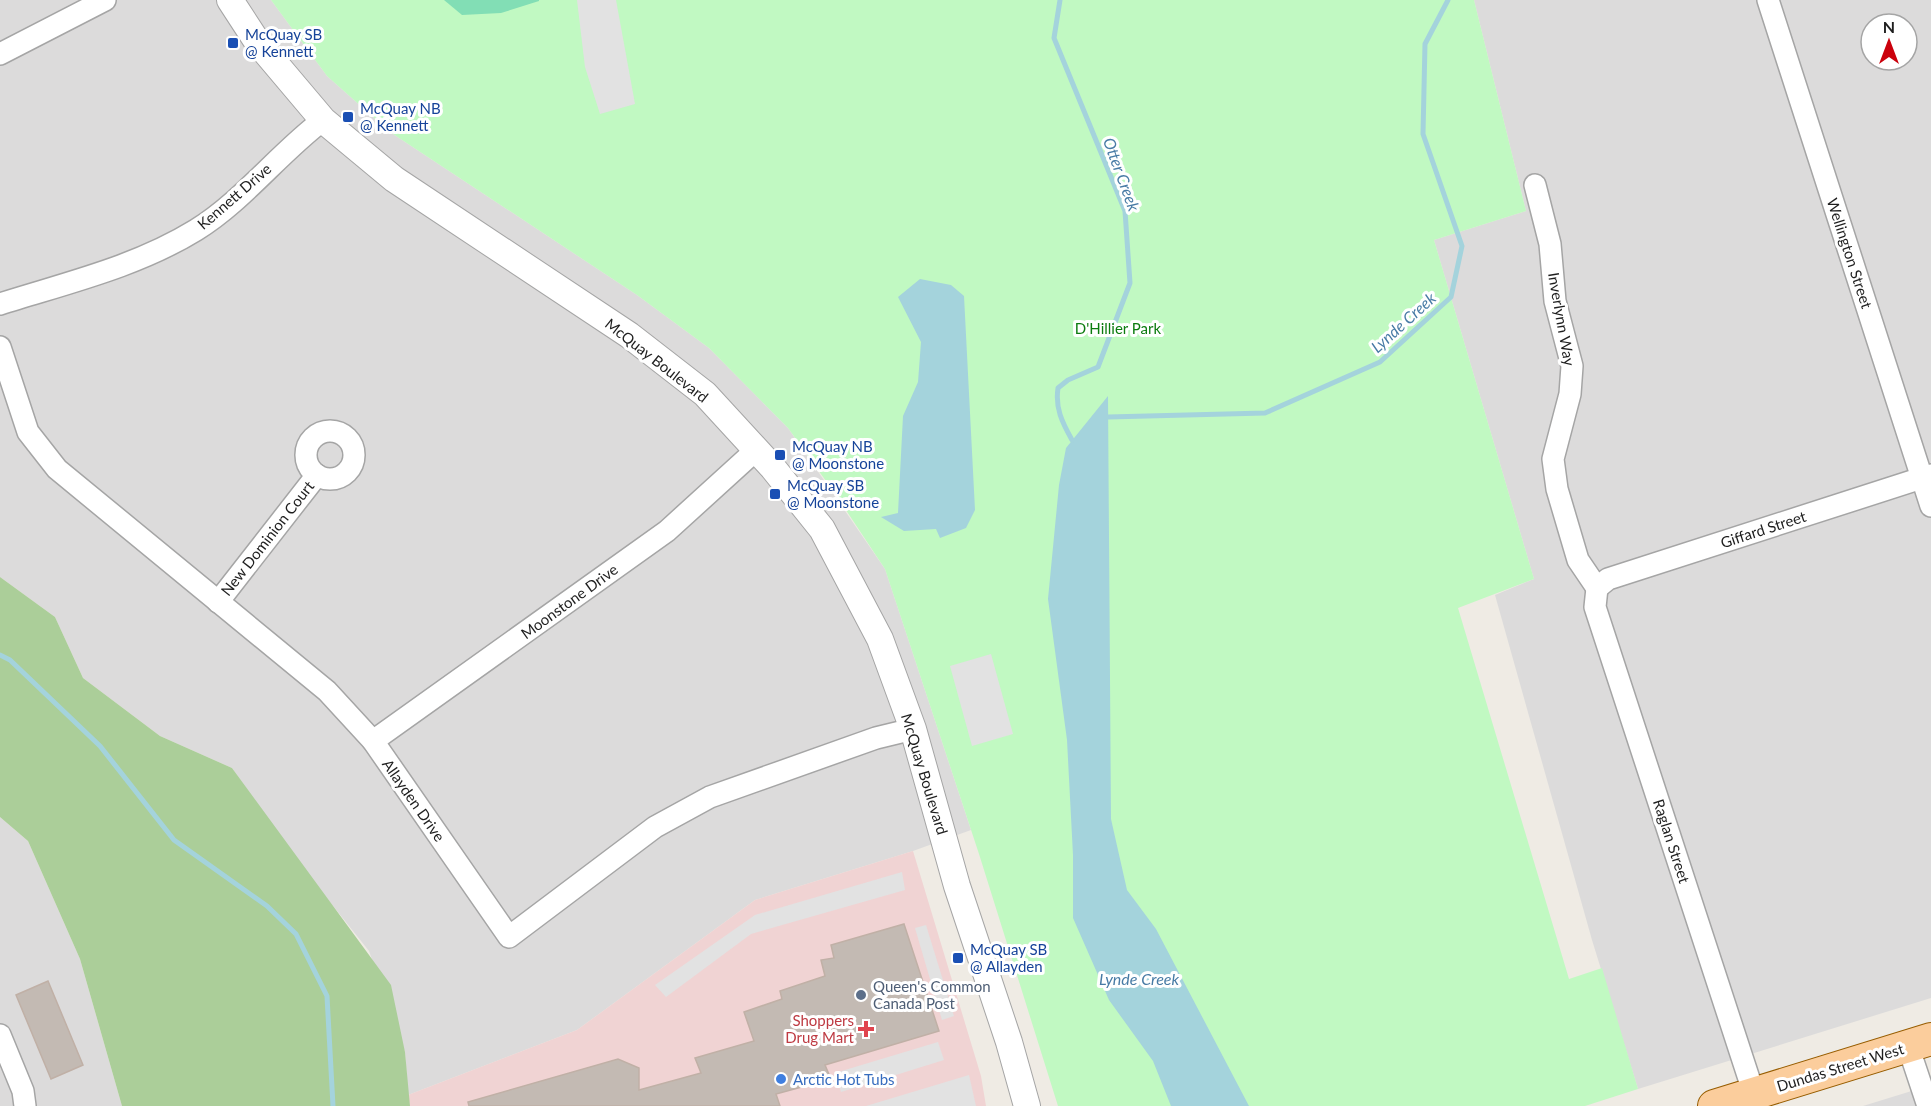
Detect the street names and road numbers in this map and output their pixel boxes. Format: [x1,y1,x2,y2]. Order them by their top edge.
street label: Kennett Drive [193,159,275,233]
street label: Wellington Street [1824,196,1877,311]
street label: Inverlynn Way [1545,271,1579,367]
street label: McQuay Boulevard [602,314,712,406]
street label: New Dominion Court [217,477,318,599]
street label: Giffard Street [1718,507,1809,551]
street label: Moonstone Drive [517,560,621,642]
street label: McQuay Boulevard [898,711,952,837]
street label: Allayden Drive [379,755,449,845]
street label: Raglan Street [1650,797,1694,886]
street label: Dundas Street West [1774,1039,1906,1095]

